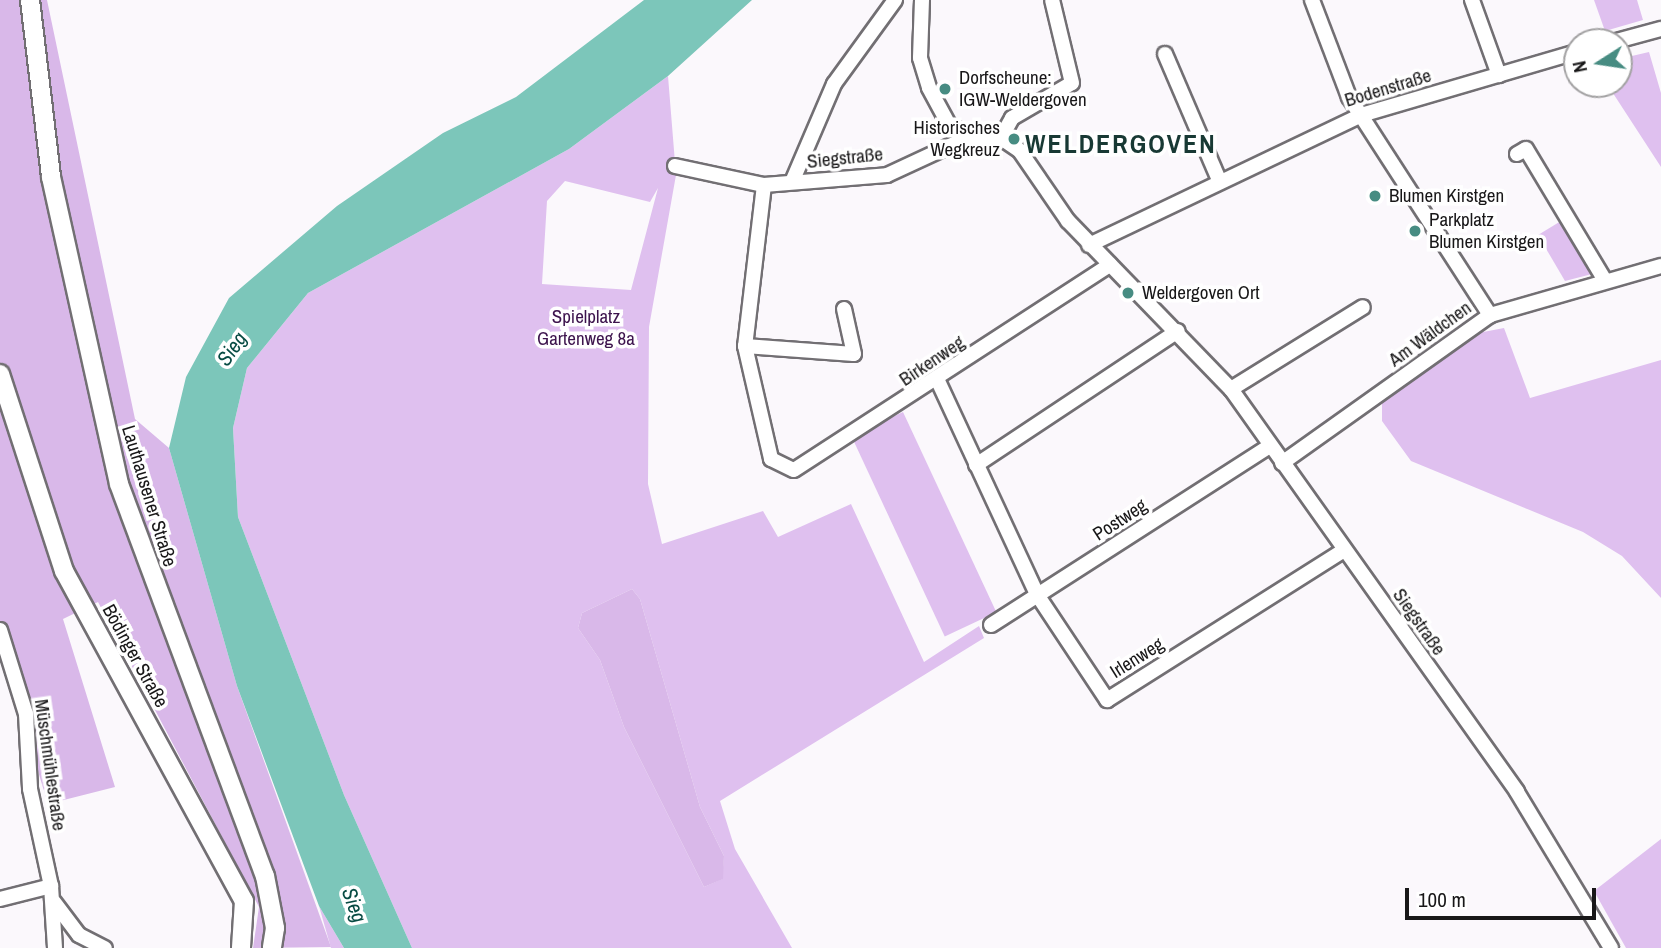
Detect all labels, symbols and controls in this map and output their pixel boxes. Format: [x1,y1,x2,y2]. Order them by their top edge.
north arrow [1563,28,1633,98]
text: N [1566,59,1593,75]
street label: Bodenstraße [1342,64,1434,112]
place label: Dorfscheune: IGW-Weldergoven [959,67,1087,111]
marker: Dorfscheune: IGW-Weldergoven [937,81,953,97]
place label: Historisches Wegkreuz [913,117,1000,161]
district label: WELDERGOVEN [1027,128,1215,160]
marker: Historisches Wegkreuz [1006,131,1022,147]
street label: Siegstraße [806,143,884,173]
place label: Blumen Kirstgen [1389,185,1504,207]
marker: Blumen Kirstgen [1367,188,1383,204]
place label: Parkplatz Blumen Kirstgen [1429,209,1544,253]
marker: Parkplatz Blumen Kirstgen [1407,223,1423,239]
place label: Weldergoven Ort [1142,282,1259,304]
marker: Weldergoven Ort [1120,285,1136,301]
street label: Am Wäldchen [1384,296,1476,372]
park label: Spielplatz Gartenweg 8a [537,306,635,350]
water label: Sieg [212,327,252,371]
street label: Birkenweg [895,331,969,391]
street label: Lauthausener Straße [117,423,181,569]
street label: Postweg [1089,494,1151,546]
street label: Siegstraße [1388,584,1450,660]
street label: Bödinger Straße [97,600,173,712]
street label: Irlenweg [1106,633,1168,683]
street label: Müschmühlestraße [29,698,71,832]
scale bar [1409,874,1600,918]
water label: Sieg [336,884,372,926]
text: 100 m [1418,885,1466,914]

